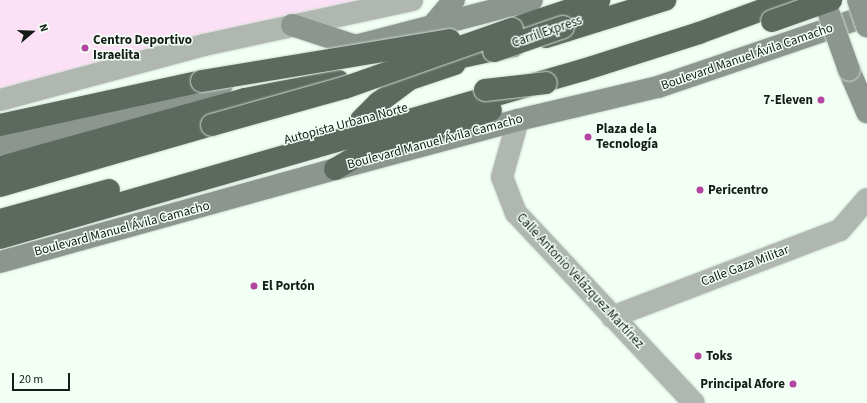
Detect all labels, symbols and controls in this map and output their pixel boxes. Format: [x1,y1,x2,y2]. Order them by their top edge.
north arrow [12,12,52,52]
street label: Carril Express [510,13,584,51]
street label: Boulevard Manuel Ávila Camacho [659,20,835,94]
text: N [36,22,52,34]
place label: Centro Deportivo Israelita [93,33,192,64]
marker: Centro Deportivo Israelita [80,43,90,53]
place label: 7-Eleven [763,92,813,108]
marker: 7-Eleven [816,95,826,105]
street label: Autopista Urbana Norte [282,100,410,148]
street label: Boulevard Manuel Ávila Camacho [346,111,524,173]
place label: Plaza de la Tecnología [596,122,658,153]
marker: Plaza de la Tecnología [583,132,593,142]
place label: Pericentro [708,182,768,198]
marker: Pericentro [695,185,705,195]
street label: Boulevard Manuel Ávila Camacho [33,198,211,260]
street label: Calle Antonio Velázquez Martínez [513,210,647,352]
street label: Calle Gaza Militar [699,242,791,290]
place label: El Portón [262,278,315,294]
marker: El Portón [249,281,259,291]
place label: Toks [706,348,732,364]
marker: Toks [693,351,703,361]
scale bar [14,365,72,391]
text: 20 m [19,371,43,388]
place label: Principal Afore [700,376,785,392]
marker: Principal Afore [788,379,798,389]

